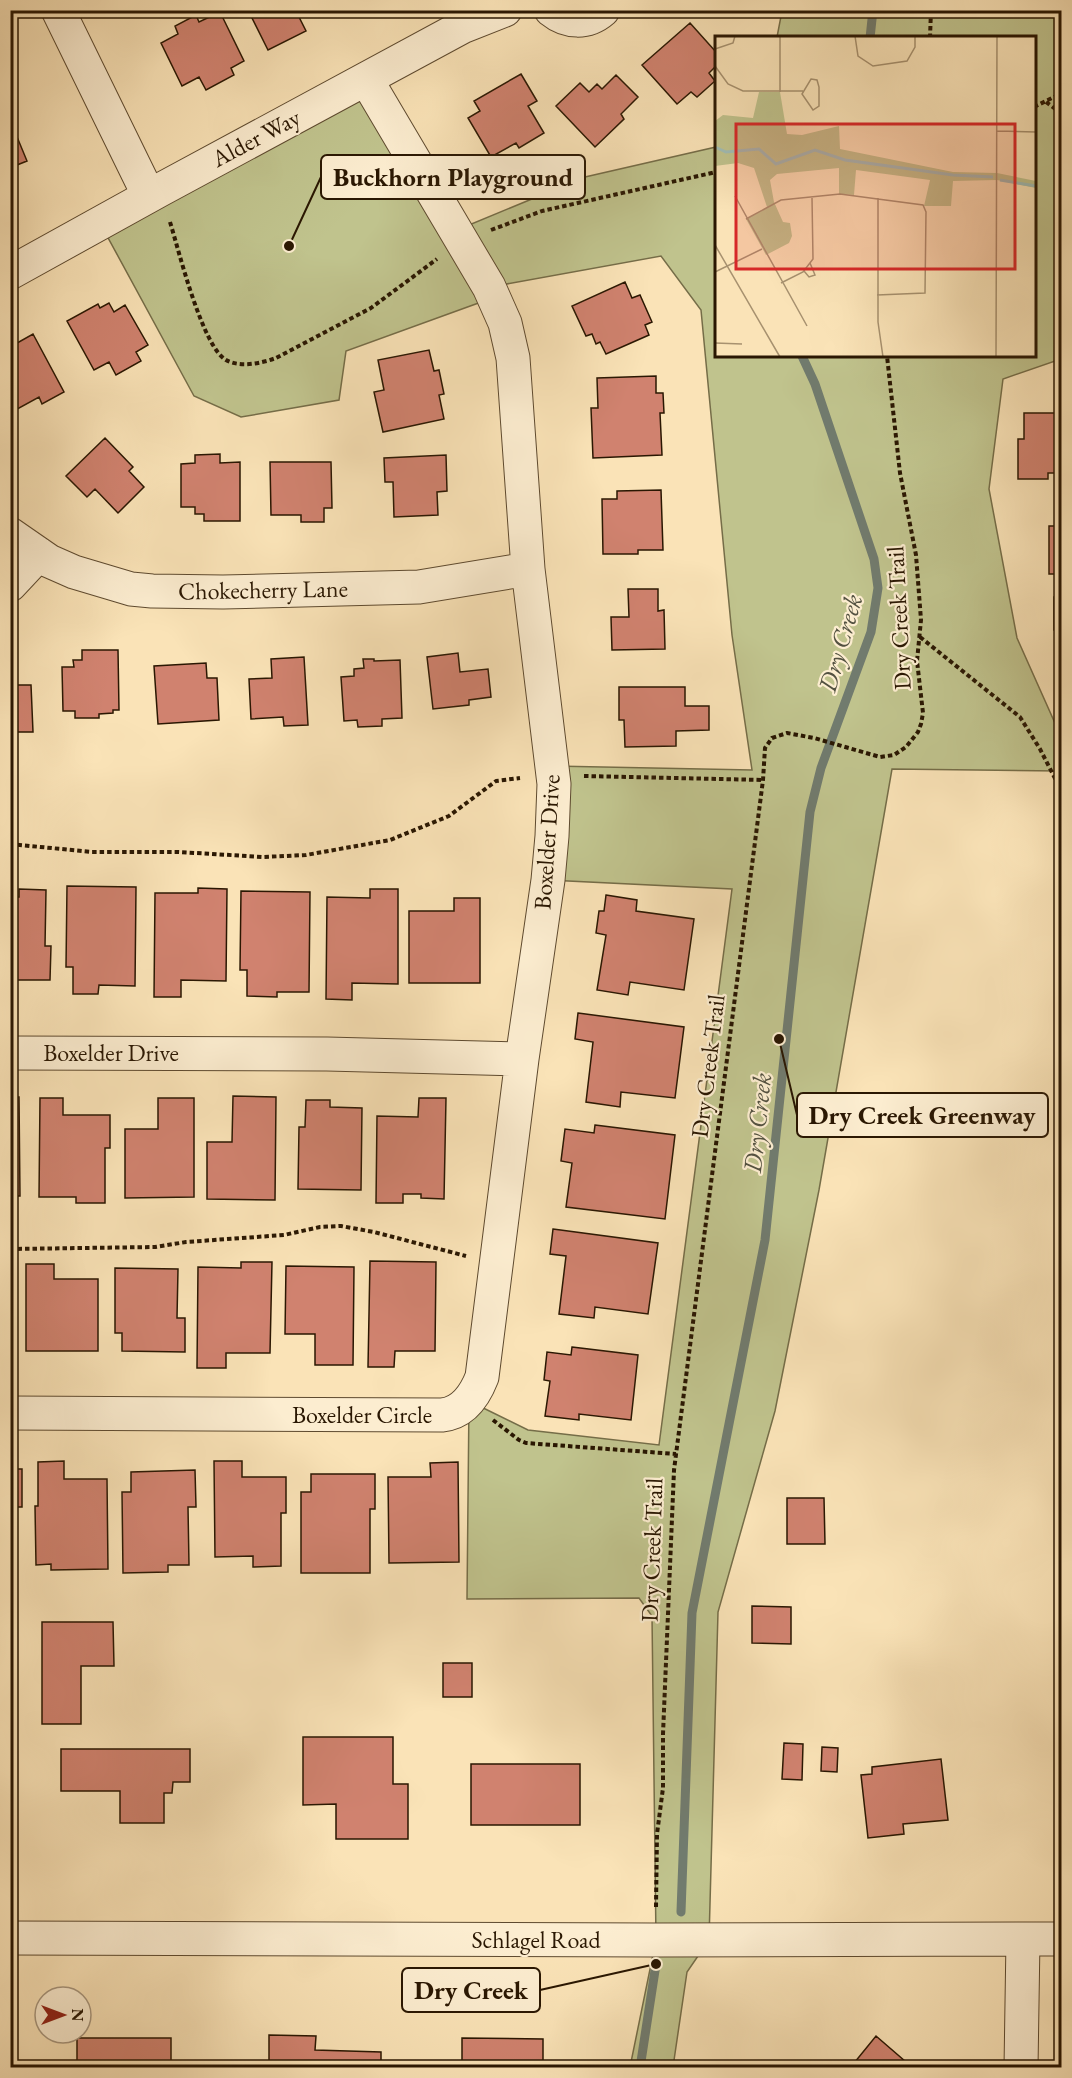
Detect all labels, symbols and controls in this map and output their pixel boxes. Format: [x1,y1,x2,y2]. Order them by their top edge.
inset map [715,36,1036,357]
street label: Alder Way [205,101,306,174]
callout: Buckhorn Playground [321,155,585,199]
text: Buckhorn Playground [333,160,574,194]
street label: Dry Creek Trail [879,545,918,691]
street label: Chokecherry Lane [178,573,348,606]
water label: Dry Creek [810,590,870,697]
street label: Boxelder Drive [526,773,567,911]
street label: Dry Creek Trail [683,992,732,1139]
street label: Boxelder Drive [43,1037,179,1068]
water label: Dry Creek [735,1071,779,1176]
callout: Dry Creek Greenway [797,1093,1048,1137]
text: Dry Creek Greenway [809,1098,1036,1132]
street label: Boxelder Circle [292,1399,432,1430]
street label: Dry Creek Trail [633,1477,670,1622]
street label: Schlagel Road [471,1924,601,1955]
callout: Dry Creek [402,1968,540,2012]
text: Dry Creek [414,1973,529,2007]
north arrow [33,1985,93,2045]
text: N [67,2009,88,2022]

